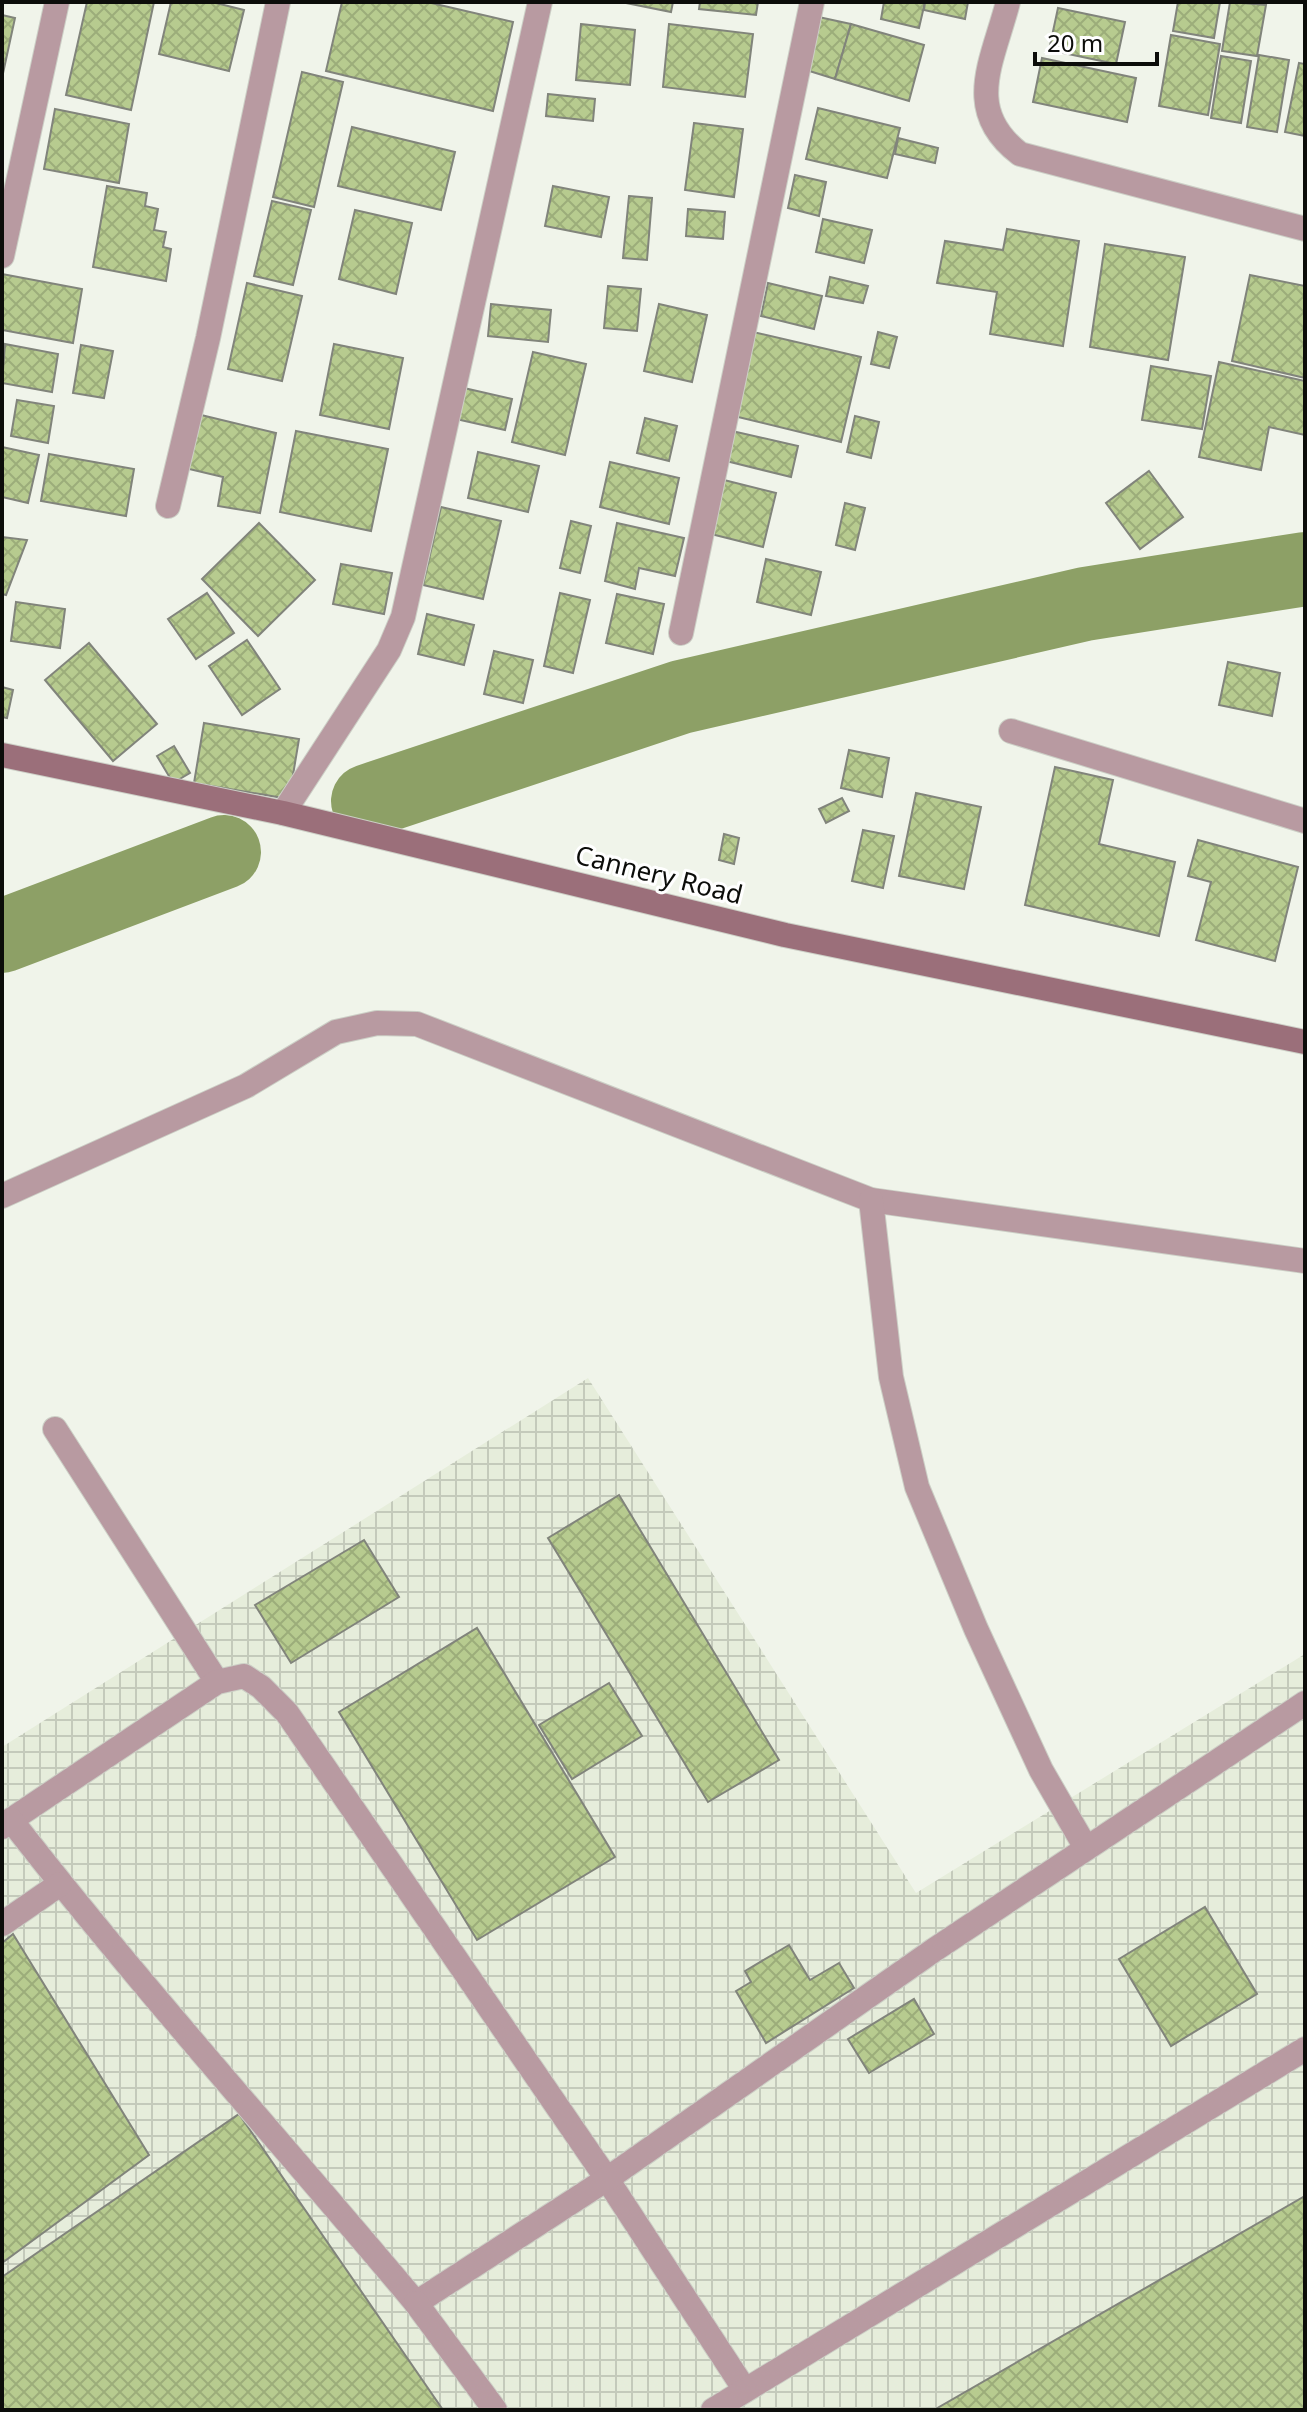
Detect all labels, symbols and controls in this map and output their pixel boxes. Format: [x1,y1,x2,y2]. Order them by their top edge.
scale bar [1035,16,1157,66]
text: 20 m [1047,26,1103,59]
street label: Cannery Road [572,836,747,912]

